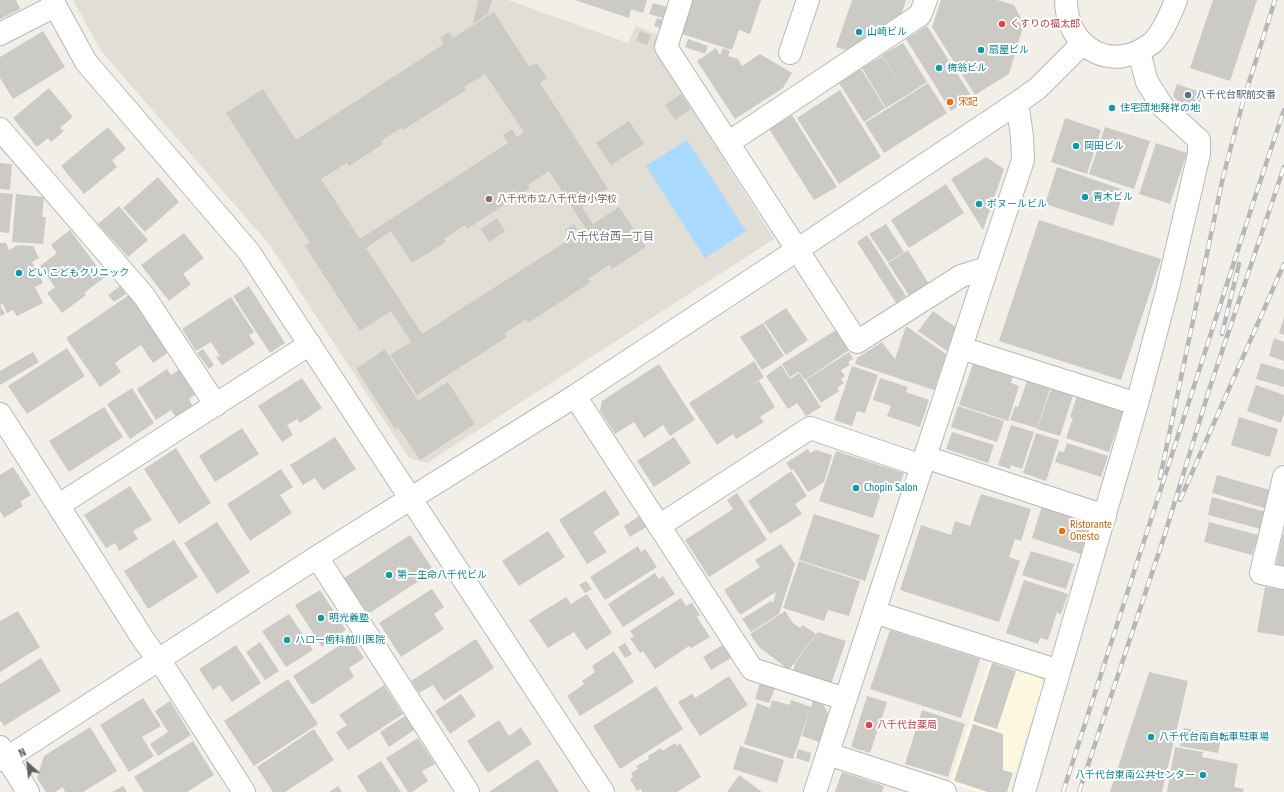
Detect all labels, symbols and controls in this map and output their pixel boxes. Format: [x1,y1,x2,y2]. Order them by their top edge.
place label: くすりの福太郎 [1010,18,1080,30]
marker: くすりの福太郎 [997,19,1007,29]
place label: 山崎ビル [867,26,907,38]
marker: 山崎ビル [854,27,864,37]
place label: 扇屋ビル [989,44,1029,56]
marker: 扇屋ビル [976,45,986,55]
place label: 梅翁ビル [947,62,987,74]
marker: 梅翁ビル [934,63,944,73]
place label: 八千代台駅前交番 [1196,89,1276,101]
marker: 八千代台駅前交番 [1183,90,1193,100]
place label: 宋記 [958,96,978,108]
marker: 宋記 [945,97,955,107]
place label: 住宅団地発祥の地 [1120,102,1200,114]
marker: 住宅団地発祥の地 [1107,103,1117,113]
place label: 岡田ビル [1084,140,1124,152]
marker: 岡田ビル [1071,141,1081,151]
place label: 青木ビル [1093,191,1133,203]
marker: 青木ビル [1080,192,1090,202]
place label: 八千代市立八千代台小学校 [497,193,617,205]
marker: 八千代市立八千代台小学校 [484,194,494,204]
place label: ボヌールビル [987,198,1047,210]
marker: ボヌールビル [974,199,984,209]
district label: 八千代台西一丁目 [566,230,654,244]
place label: どい こどもクリニック [27,267,129,279]
marker: どい こどもクリニック [14,268,24,278]
place label: Chopin Salon [864,482,918,494]
marker: Chopin Salon [851,483,861,493]
place label: Ristorante Onesto [1070,519,1112,542]
marker: Ristorante Onesto [1057,526,1067,536]
place label: 第一生命八千代ビル [397,569,487,581]
marker: 第一生命八千代ビル [384,570,394,580]
place label: 明光義塾 [329,612,369,624]
marker: 明光義塾 [316,613,326,623]
place label: ハロー歯科前川医院 [295,634,385,646]
marker: ハロー歯科前川医院 [282,635,292,645]
place label: 八千代台薬局 [877,719,937,731]
marker: 八千代台薬局 [864,720,874,730]
place label: 八千代台南自転車駐車場 [1159,731,1269,743]
marker: 八千代台南自転車駐車場 [1146,732,1156,742]
north arrow [8,744,48,784]
text: N [16,746,28,760]
place label: 八千代台東南公共センター [1075,769,1195,781]
marker: 八千代台東南公共センター [1198,770,1208,780]

